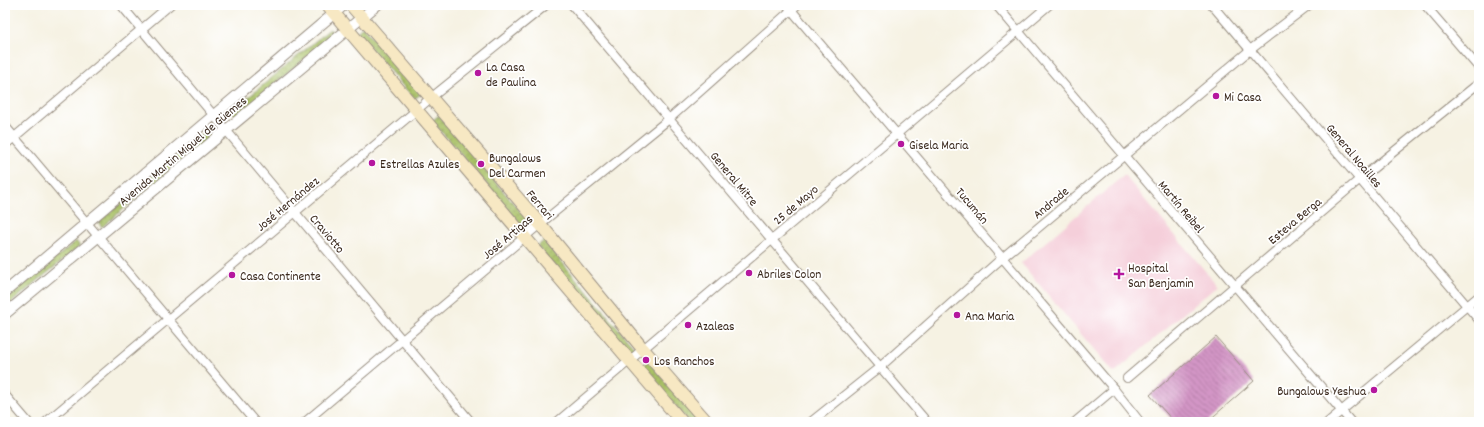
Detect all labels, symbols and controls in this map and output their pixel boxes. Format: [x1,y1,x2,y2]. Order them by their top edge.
place label: La Casa de Paulina [486,59,537,93]
marker: La Casa de Paulina [473,68,483,78]
place label: Mi Casa [1224,89,1262,108]
marker: Mi Casa [1211,91,1221,101]
street label: Avenida Martin Miguel de Güemes [115,92,252,211]
street label: General Noailles [1320,120,1386,193]
place label: Gisela Maria [909,137,969,156]
marker: Gisela Maria [896,139,906,149]
street label: General Mitre [704,148,762,211]
place label: Bungalows Del Carmen [489,150,546,184]
place label: Estrellas Azules [380,156,459,175]
marker: Estrellas Azules [367,158,377,168]
marker: Bungalows Del Carmen [476,159,486,169]
street label: José Hernández [253,173,324,237]
street label: Martín Reibel [1152,177,1208,238]
street label: 25 de Mayo [770,181,824,231]
street label: Andrade [1029,183,1074,225]
street label: Tucumán [950,184,992,229]
street label: Ferrari [521,186,558,225]
street label: Esteva Berga [1265,193,1327,250]
street label: Craviotto [304,211,348,259]
street label: José Artigas [479,211,538,265]
place label: Hospital San Benjamin [1128,260,1194,294]
place label: Abriles Colon [757,266,821,285]
place label: Casa Continente [240,268,321,287]
marker: Abriles Colon [744,268,754,278]
marker: Hospital San Benjamin [1113,268,1125,280]
marker: Casa Continente [227,270,237,280]
place label: Ana Maria [965,308,1015,327]
marker: Ana Maria [952,310,962,320]
place label: Azaleas [696,318,735,337]
marker: Azaleas [683,320,693,330]
place label: Los Ranchos [654,353,714,372]
marker: Los Ranchos [641,355,651,365]
place label: Bungalows Yeshua [1277,383,1367,402]
marker: Bungalows Yeshua [1369,385,1379,395]

